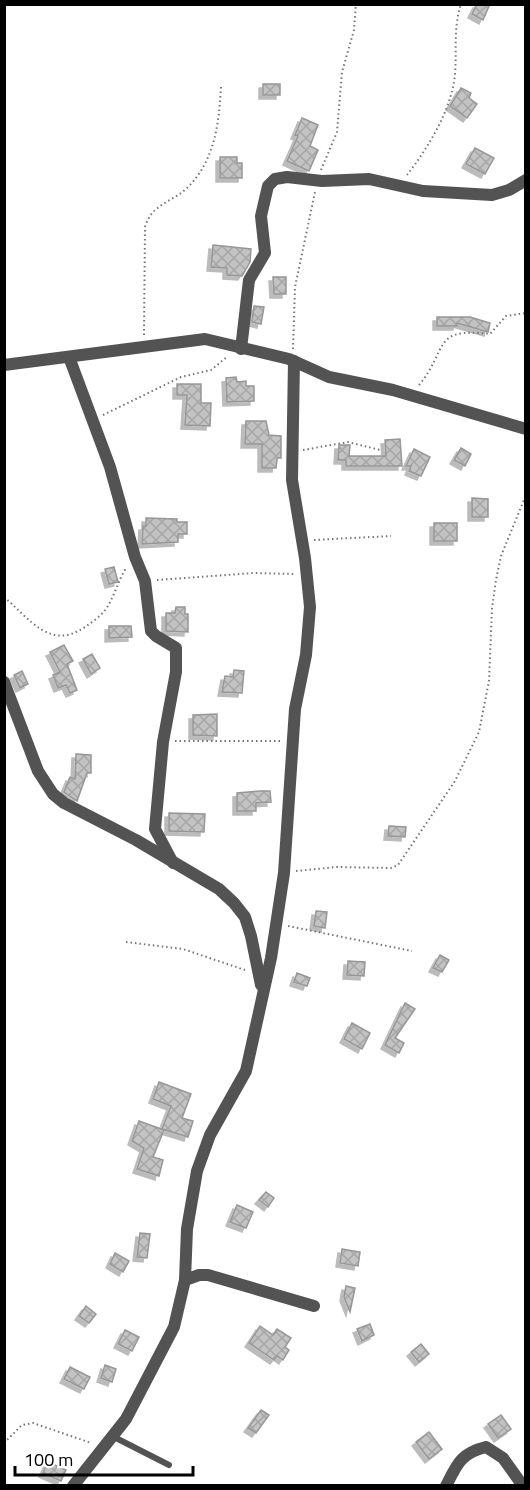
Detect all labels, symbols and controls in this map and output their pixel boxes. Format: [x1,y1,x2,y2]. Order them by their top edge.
scale bar [15,1439,194,1477]
text: 100 m [24,1446,73,1473]

